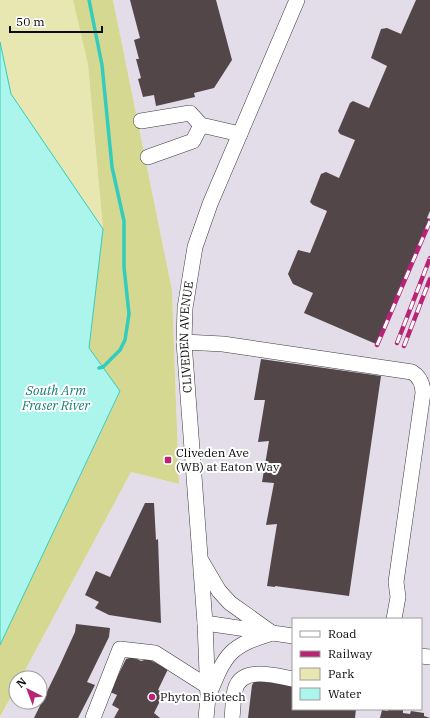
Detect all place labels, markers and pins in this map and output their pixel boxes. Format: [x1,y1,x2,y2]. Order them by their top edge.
place label: Cliveden Ave (WB) at Eaton Way [176,445,280,474]
marker: Cliveden Ave (WB) at Eaton Way [163,455,173,465]
place label: Phyton Biotech [160,689,246,704]
marker: Phyton Biotech [147,692,157,702]

